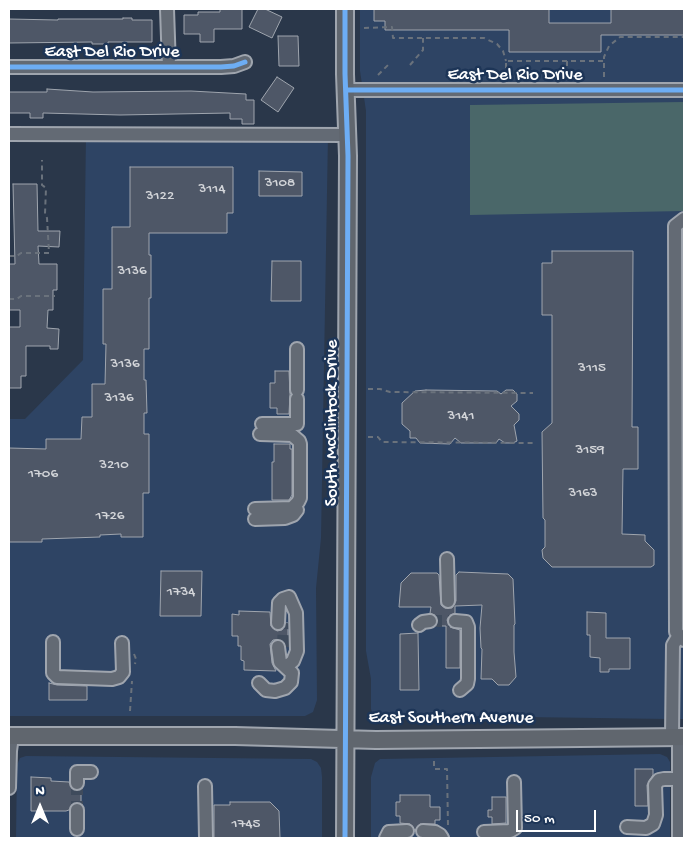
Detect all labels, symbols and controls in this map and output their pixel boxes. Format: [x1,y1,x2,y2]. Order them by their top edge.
street label: East Del Rio Drive [45,42,179,64]
street label: East Del Rio Drive [448,65,582,87]
house number: 3108 [265,175,295,193]
house number: 3114 [199,181,225,199]
house number: 3122 [146,188,174,206]
house number: 3136 [117,263,147,281]
street label: South McClintock Drive [322,340,344,506]
house number: 3136 [110,356,140,374]
house number: 3115 [578,360,606,378]
house number: 3136 [104,390,134,408]
house number: 3141 [448,408,474,426]
house number: 3159 [575,442,605,460]
house number: 3210 [99,457,129,475]
house number: 1706 [28,466,58,484]
house number: 3163 [568,485,598,503]
house number: 1726 [96,508,124,526]
house number: 1734 [167,584,195,602]
street label: East Southern Avenue [368,708,534,730]
north arrow [15,782,65,832]
text: N [35,783,45,800]
scale bar [518,800,598,832]
text: 50 m [524,810,555,828]
house number: 1745 [232,816,260,834]

